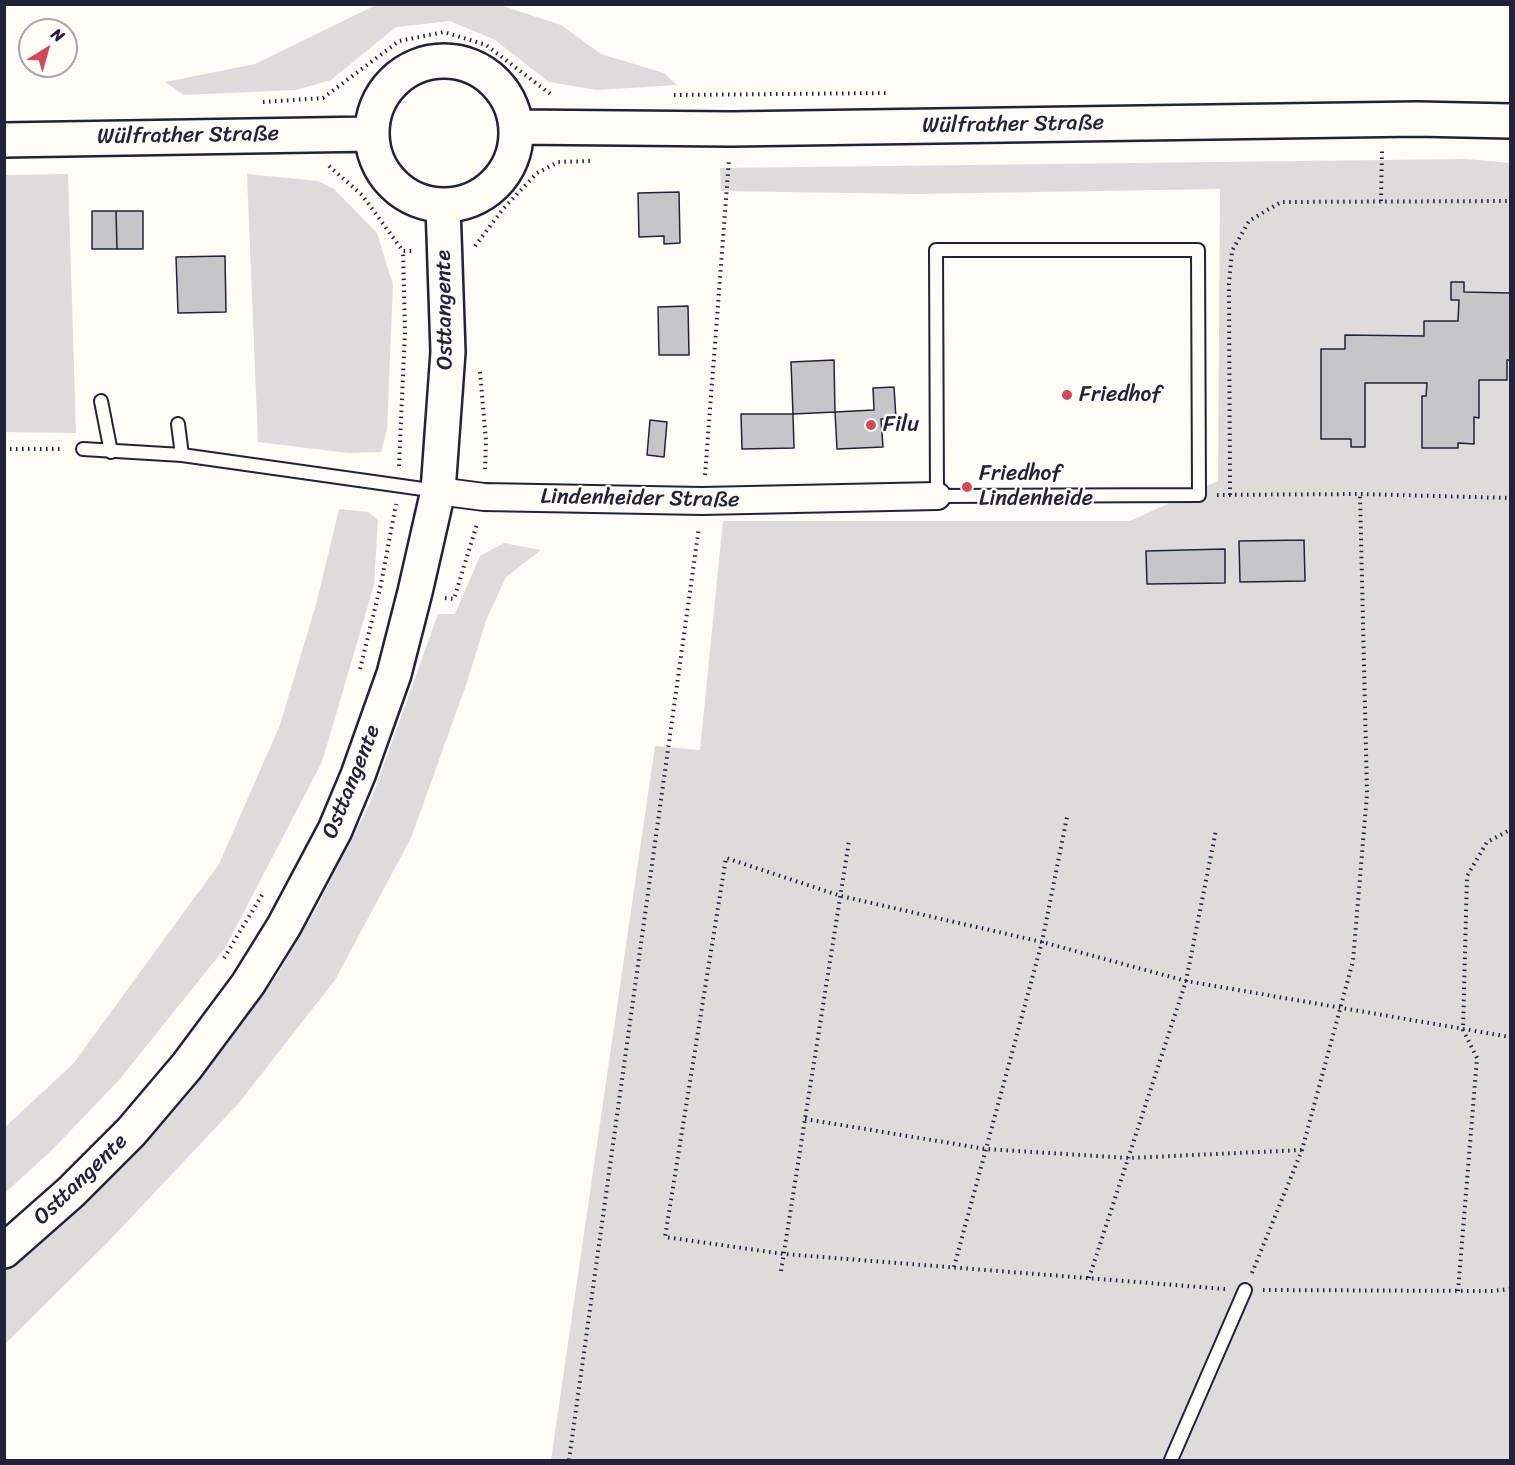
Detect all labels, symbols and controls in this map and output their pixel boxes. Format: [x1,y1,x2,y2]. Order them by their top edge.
north arrow [18,18,78,78]
text: N [45,20,71,50]
street label: Wülfrather Straße [922,110,1104,140]
street label: Wülfrather Straße [97,121,279,151]
street label: Osttangente [431,250,459,370]
place label: Friedhof [1079,382,1161,408]
marker: Friedhof [1060,388,1074,402]
place label: Filu [883,412,919,438]
marker: Filu [864,418,878,432]
place label: Friedhof Lindenheide [979,461,1093,512]
marker: Friedhof Lindenheide [960,480,974,494]
street label: Lindenheider Straße [540,484,740,514]
street label: Osttangente [317,721,387,843]
street label: Osttangente [29,1129,133,1231]

